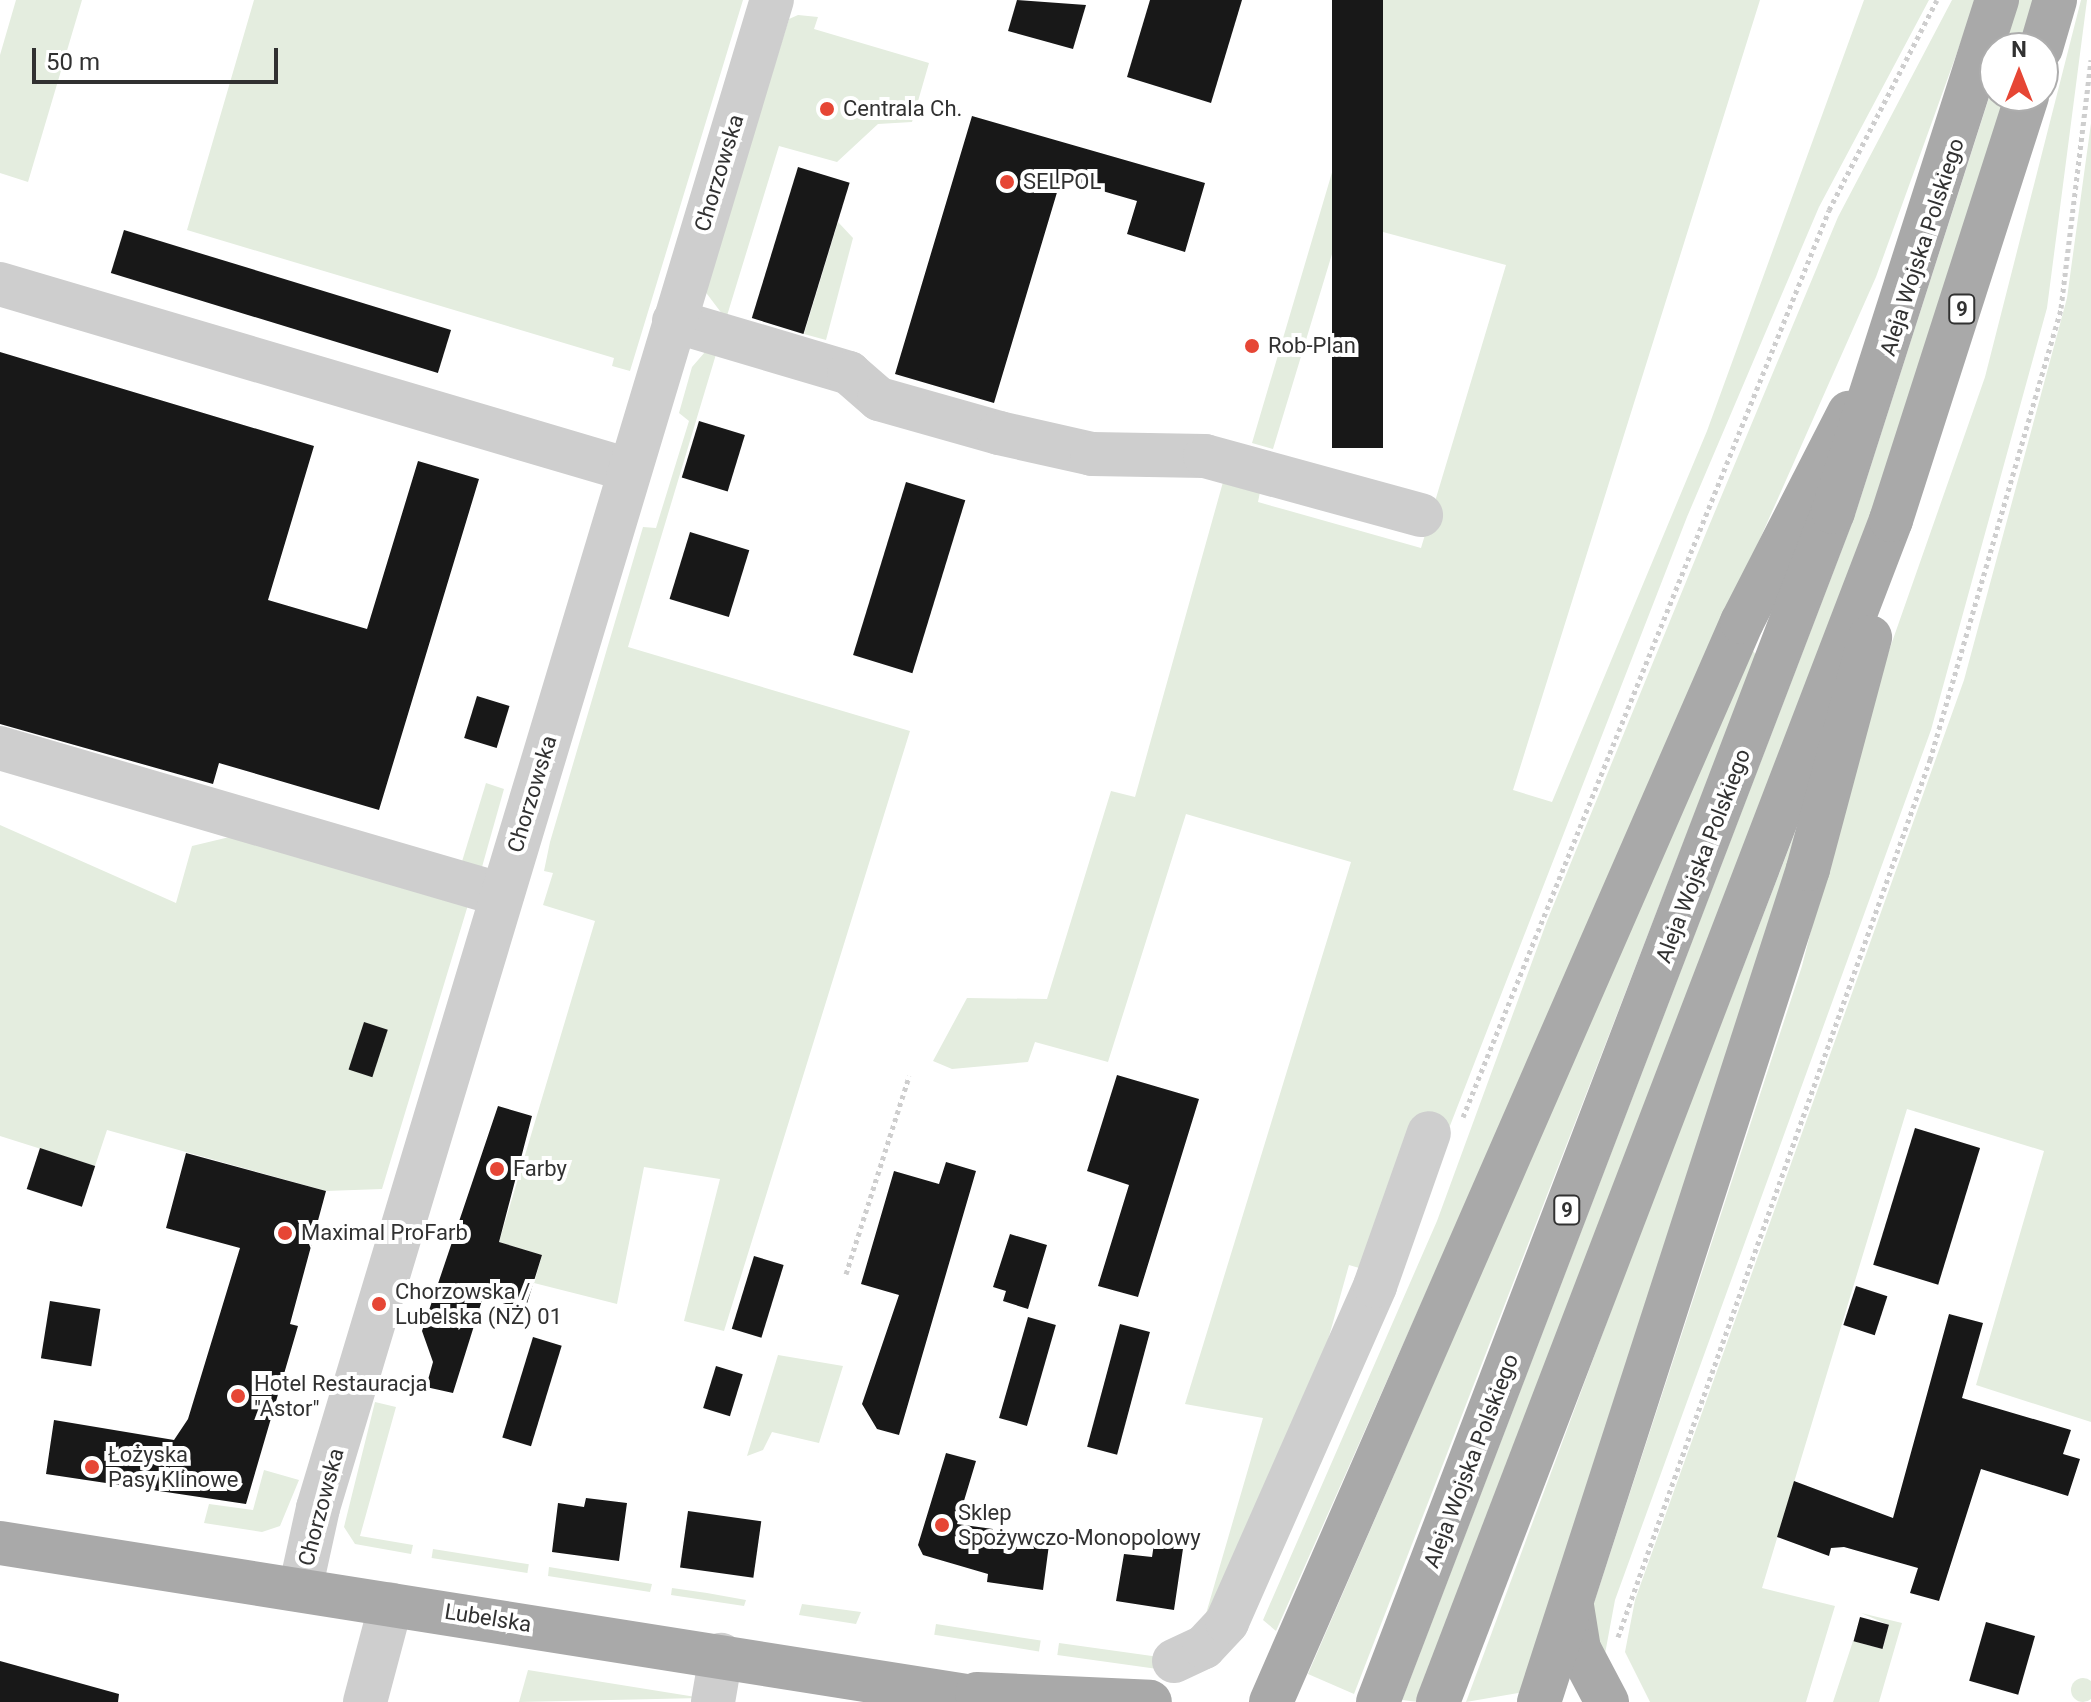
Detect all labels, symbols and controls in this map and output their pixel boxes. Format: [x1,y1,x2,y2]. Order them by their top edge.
scale bar [36,32,282,82]
north arrow [1979,32,2059,112]
text: N [2011,37,2027,62]
text: 50 m [46,48,100,76]
place label: Centrala Ch. [843,96,962,122]
marker: Centrala Ch. [818,100,836,118]
street label: Chorzowska [689,111,749,235]
street label: Aleja Wojska Polskiego [1874,135,1970,359]
place label: SELPOL [1023,169,1101,195]
marker: SELPOL [998,173,1016,191]
road number: 9 [1948,293,1976,325]
place label: Rob-Plan [1268,333,1356,359]
marker: Rob-Plan [1243,337,1261,355]
street label: Chorzowska [502,732,562,856]
street label: Aleja Wojska Polskiego [1650,745,1756,967]
place label: Farby [513,1156,567,1182]
marker: Farby [488,1160,506,1178]
road number: 9 [1553,1194,1581,1226]
place label: Maximal ProFarb [301,1220,468,1246]
marker: Maximal ProFarb [276,1224,294,1242]
place label: Chorzowska / Lubelska (NŻ) 01 [395,1278,562,1330]
marker: Chorzowska / Lubelska (NŻ) 01 [370,1295,388,1313]
street label: Aleja Wojska Polskiego [1418,1350,1524,1572]
place label: Hotel Restauracja "Astor" [254,1370,428,1422]
marker: Hotel Restauracja "Astor" [229,1387,247,1405]
place label: Łożyska Pasy Klinowe [108,1441,238,1492]
street label: Chorzowska [293,1445,349,1569]
marker: Łożyska Pasy Klinowe [83,1458,101,1476]
place label: Sklep Spożywczo-Monopolowy [958,1499,1201,1550]
marker: Sklep Spożywczo-Monopolowy [933,1516,951,1534]
street label: Lubelska [443,1598,533,1638]

